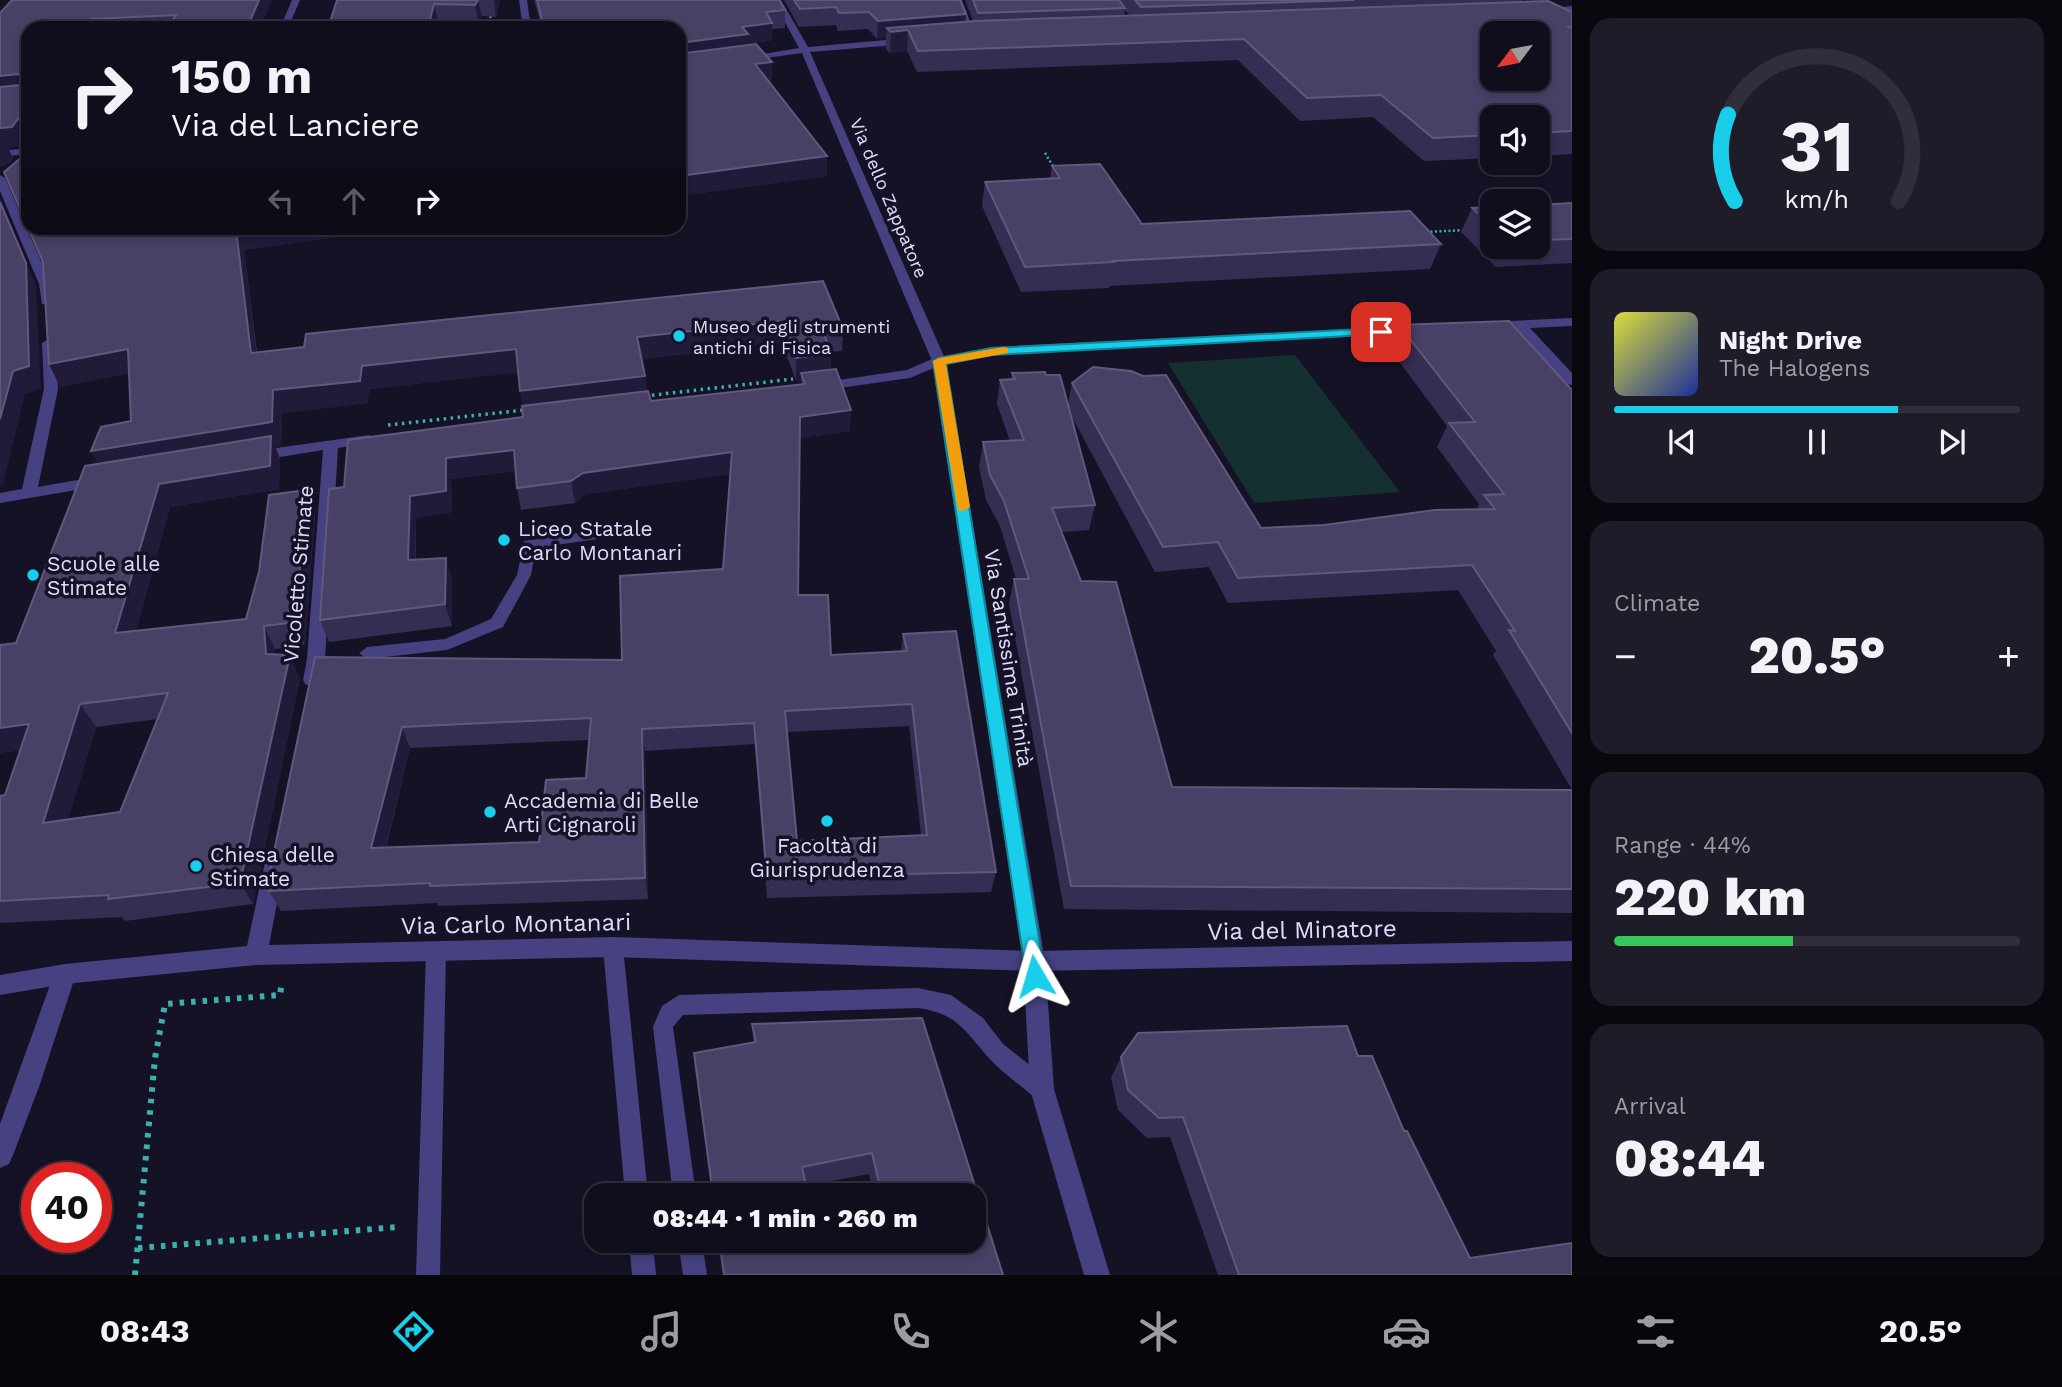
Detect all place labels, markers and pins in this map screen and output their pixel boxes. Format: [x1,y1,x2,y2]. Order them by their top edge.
pin [1351,302,1411,362]
place label: Museo degli strumenti antichi di Fisica [693,316,890,358]
marker: Museo degli strumenti antichi di Fisica [671,328,687,344]
place label: Liceo Statale Carlo Montanari [518,516,682,565]
marker: Liceo Statale Carlo Montanari [496,532,512,548]
place label: Scuole alle Stimate [47,551,160,600]
marker: Scuole alle Stimate [25,567,41,583]
place label: Accademia di Belle Arti Cignaroli [504,788,699,837]
marker: Accademia di Belle Arti Cignaroli [482,804,498,820]
marker: Facoltà di Giurisprudenza [819,813,835,829]
place label: Facoltà di Giurisprudenza [749,833,905,882]
place label: Chiesa delle Stimate [210,842,335,891]
marker: Chiesa delle Stimate [188,858,204,874]

